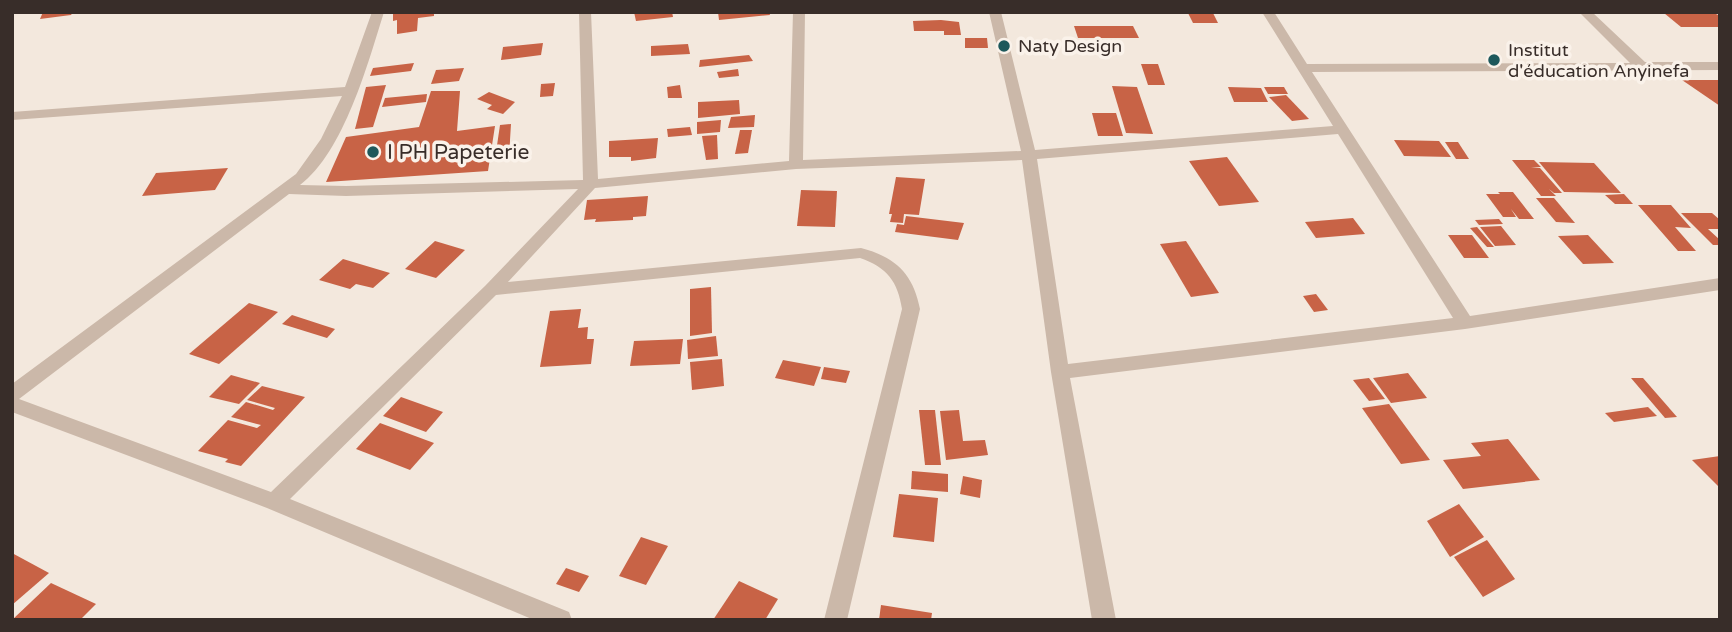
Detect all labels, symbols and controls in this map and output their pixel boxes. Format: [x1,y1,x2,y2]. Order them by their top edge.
place label: Naty Design [1018,35,1122,57]
marker: Naty Design [996,38,1012,54]
place label: Institut d'éducation Anyinefa [1508,39,1689,82]
marker: Institut d'éducation Anyinefa [1486,52,1502,68]
place label: I PH Papeterie [387,140,529,165]
marker: I PH Papeterie [365,144,381,160]

